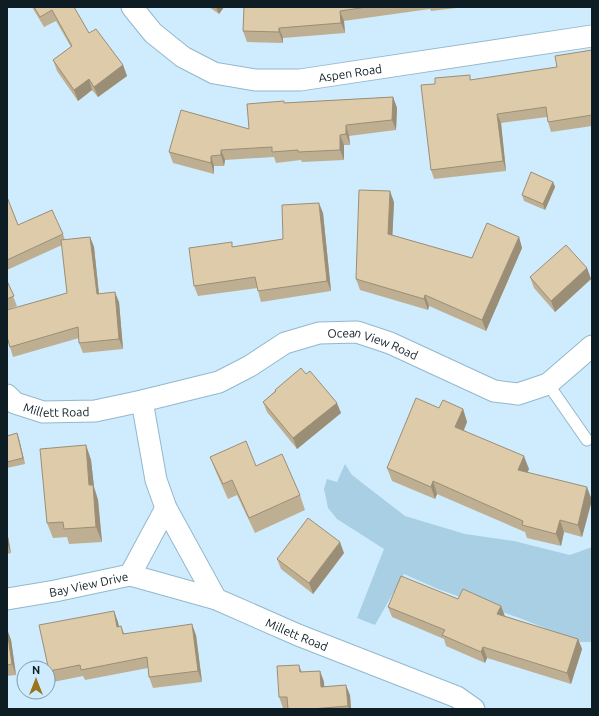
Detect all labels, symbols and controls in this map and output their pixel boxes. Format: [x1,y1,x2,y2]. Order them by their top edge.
street label: Aspen Road [317,61,383,84]
street label: Ocean View Road [327,325,420,362]
street label: Millett Road [22,400,89,419]
street label: Bay View Drive [48,569,129,598]
street label: Millett Road [264,615,330,653]
north arrow [16,660,56,700]
text: N [32,664,40,676]

